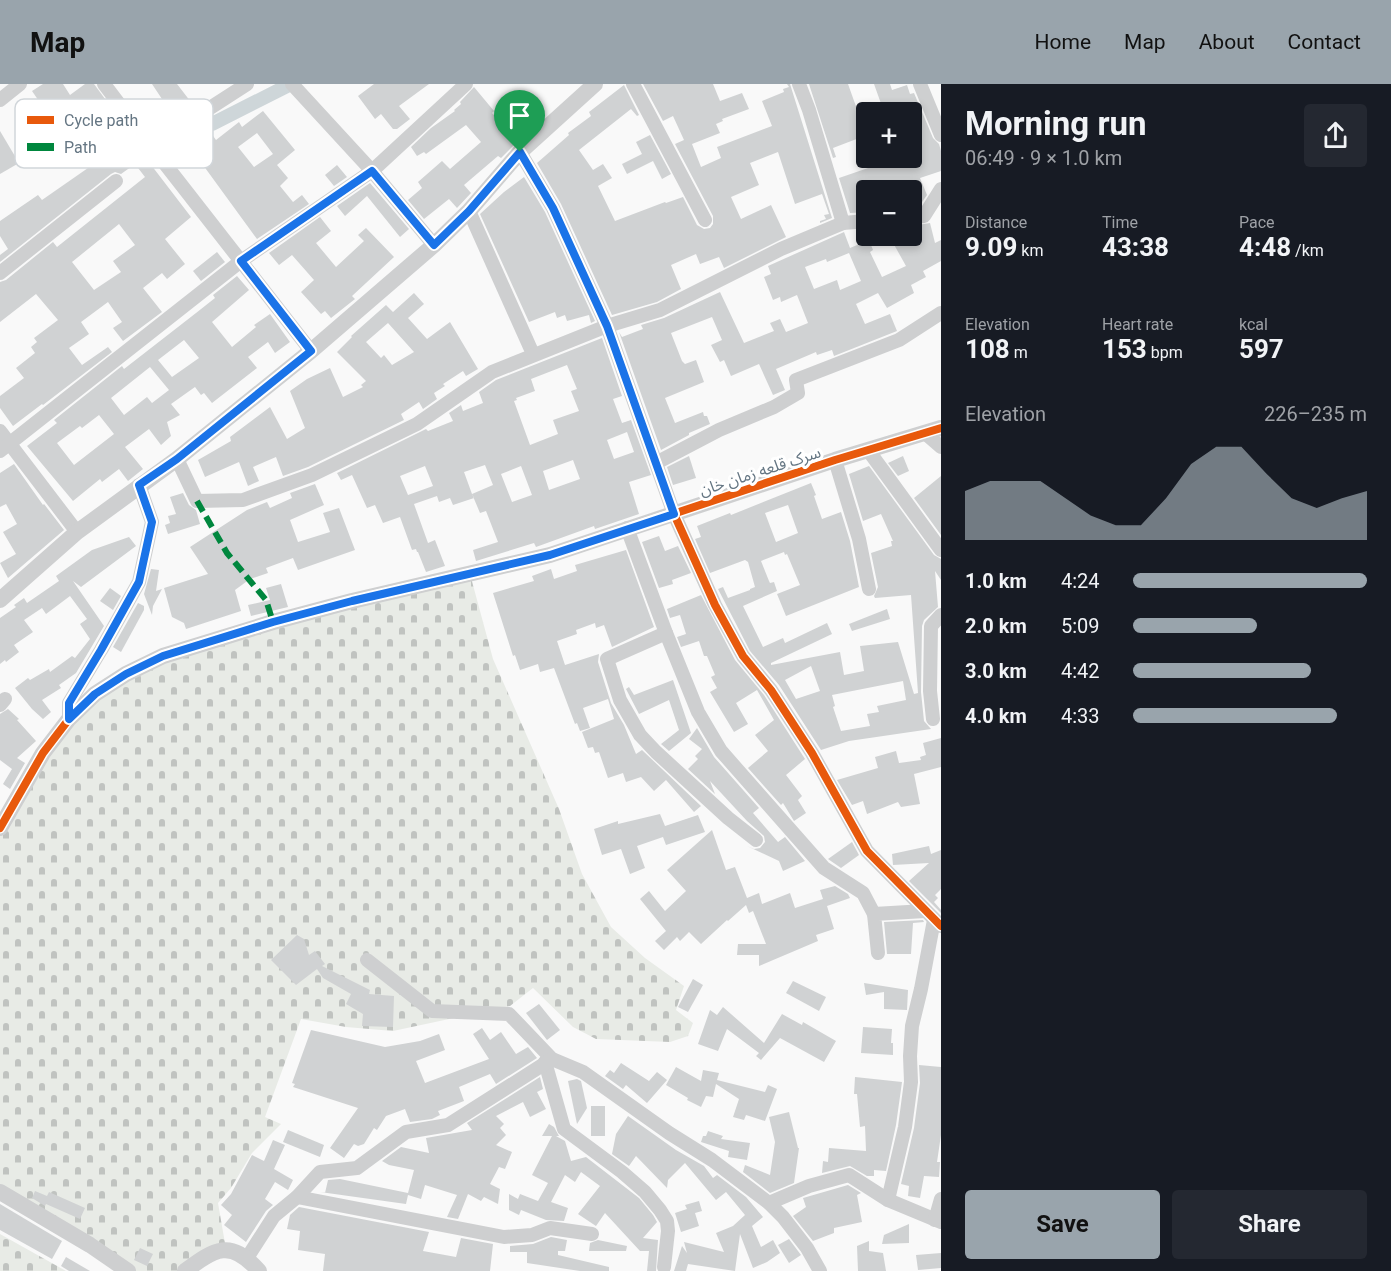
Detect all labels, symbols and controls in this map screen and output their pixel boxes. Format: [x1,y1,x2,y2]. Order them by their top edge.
text: Map [30,26,85,59]
text: Home [1035,30,1091,54]
text: Map [1124,30,1166,54]
text: About [1199,30,1255,54]
text: Contact [1288,30,1361,54]
pin [494,90,545,152]
legend [15,99,213,168]
icon: arrive [503,99,536,132]
map controls [856,102,922,246]
button: + [856,102,922,168]
text: Morning run [965,104,1146,143]
button: share [1304,104,1367,167]
text: Cycle path [64,111,138,130]
text: Path [64,138,97,157]
text: 06:49 · 9 × 1.0 km [965,146,1122,170]
button: − [856,180,922,246]
text: Distance [965,213,1027,232]
text: Time [1102,213,1138,232]
text: Pace [1239,213,1275,232]
text: 9.09 [965,232,1017,262]
text: 43:38 [1102,232,1169,262]
text: 4:48 [1239,232,1291,262]
text: km [1017,241,1043,260]
text: /km [1291,241,1324,260]
text: Elevation [965,315,1030,334]
text: Heart rate [1102,315,1173,334]
text: kcal [1239,315,1268,334]
text: 108 [965,334,1010,364]
text: 153 [1102,334,1147,364]
text: 597 [1239,334,1284,364]
text: m [1010,343,1028,362]
text: bpm [1147,343,1183,362]
text: Elevation [965,402,1046,426]
text: 226–235 m [1264,402,1367,426]
street label: سرک قلعه زمان خان [697,442,823,500]
text: 1.0 km [965,569,1027,593]
text: 4:24 [1061,569,1100,593]
text: 2.0 km [965,614,1027,638]
text: 5:09 [1061,614,1100,638]
text: 3.0 km [965,659,1027,683]
text: 4:42 [1061,659,1100,683]
text: 4.0 km [965,704,1027,728]
text: 4:33 [1061,704,1100,728]
button: Save [965,1190,1160,1259]
button: Share [1172,1190,1367,1259]

